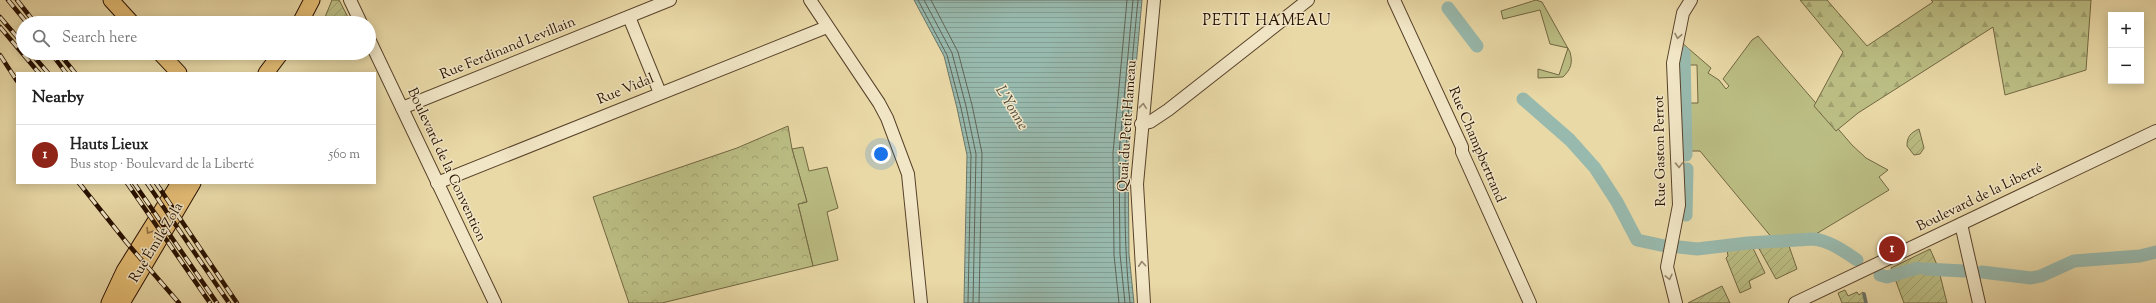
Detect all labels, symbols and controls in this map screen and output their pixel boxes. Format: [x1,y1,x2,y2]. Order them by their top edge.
district label: PETIT HAMEAU [1202,11,1332,32]
map controls [2108,12,2144,84]
button: + [2108,12,2144,48]
street label: Rue Ferdinand Levillain [437,13,579,85]
search box [16,16,376,60]
icon: search [30,27,52,49]
text: Search here [62,28,137,49]
one-way arrow [1675,33,1683,39]
button: − [2108,48,2144,84]
street label: Quai du Petit Hameau [1113,59,1143,193]
street label: Rue Vidal [594,69,658,110]
water label: L'Yonne [989,82,1033,134]
street label: Rue Champbertrand [1443,84,1510,206]
street label: Boulevard de la Convention [402,85,490,245]
text: Nearby [32,86,84,110]
street label: Rue Gaston Perrot [1650,95,1672,207]
one-way arrow [1138,103,1147,110]
text: Hauts Lieux [70,135,149,156]
your location [871,144,891,164]
text: 1 [43,146,47,164]
text: 560 m [329,146,360,164]
text: Bus stop · Boulevard de la Liberté [70,156,254,174]
street label: Boulevard de la Liberté [1914,159,2046,237]
one-way arrow [1674,162,1683,168]
street label: Rue Émile Zola [125,199,189,287]
one-way arrow [146,227,154,234]
pin: 1 [1879,234,1905,264]
one-way arrow [1137,261,1146,267]
one-way arrow [1665,274,1673,281]

